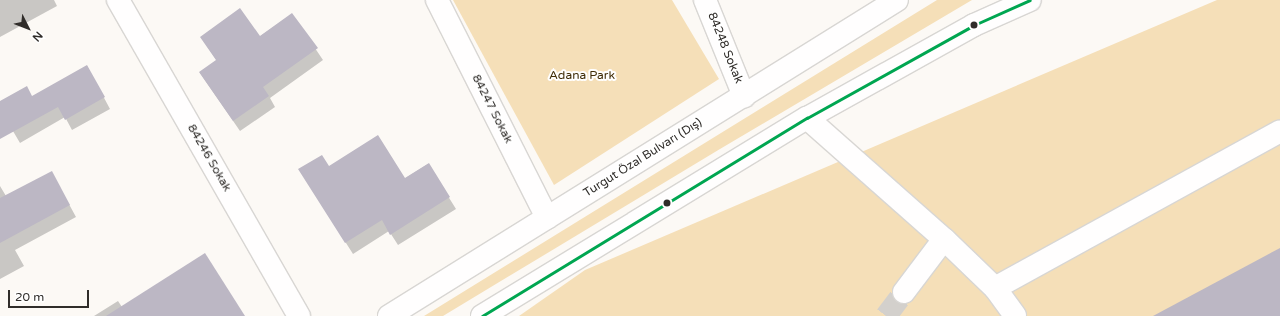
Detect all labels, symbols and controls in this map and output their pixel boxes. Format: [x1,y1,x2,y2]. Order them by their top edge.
north arrow [8,8,48,48]
street label: 84248 Sokak [704,10,746,86]
unlabelled marker [969,20,979,30]
text: N [30,29,45,44]
park label: Adana Park [549,69,615,83]
street label: 84247 Sokak [469,72,515,146]
street label: Turgut Özal Bulvarı (Dış) [581,116,705,200]
street label: 84246 Sokak [184,122,234,194]
unlabelled marker [662,198,672,208]
scale bar [10,282,91,308]
text: 20 m [15,290,44,304]

